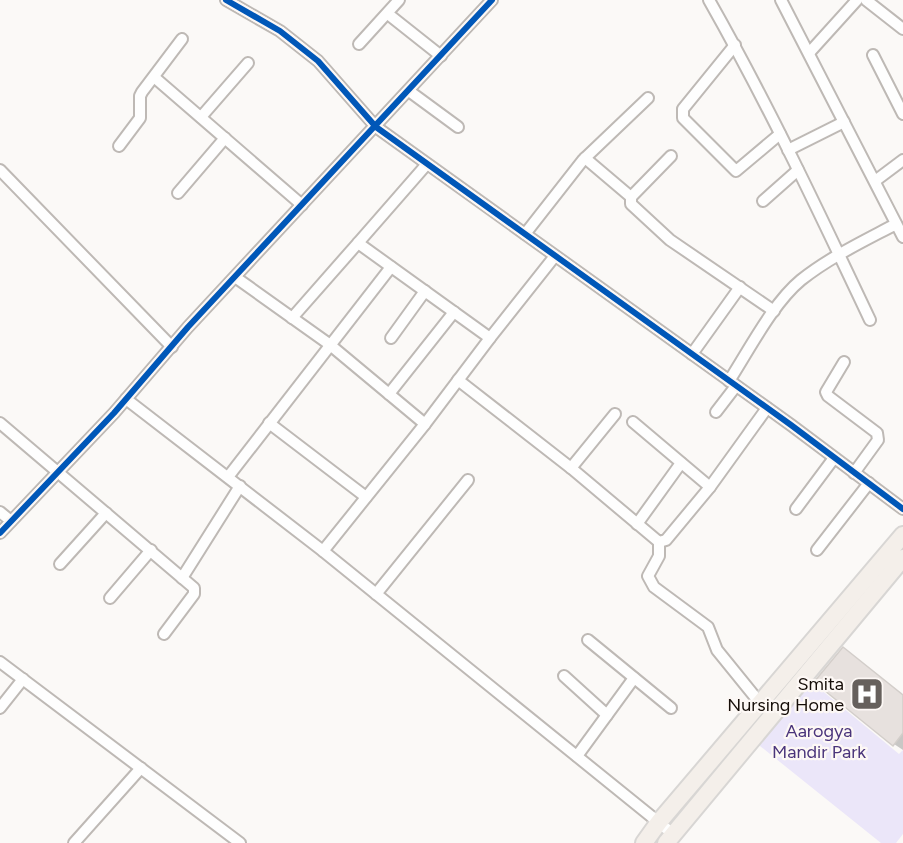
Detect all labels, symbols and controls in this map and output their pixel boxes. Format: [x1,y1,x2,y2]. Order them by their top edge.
place label: Smita Nursing Home [727,673,844,716]
hospital icon: Smita Nursing Home [849,676,885,712]
park label: Aarogya Mandir Park [772,720,866,763]

